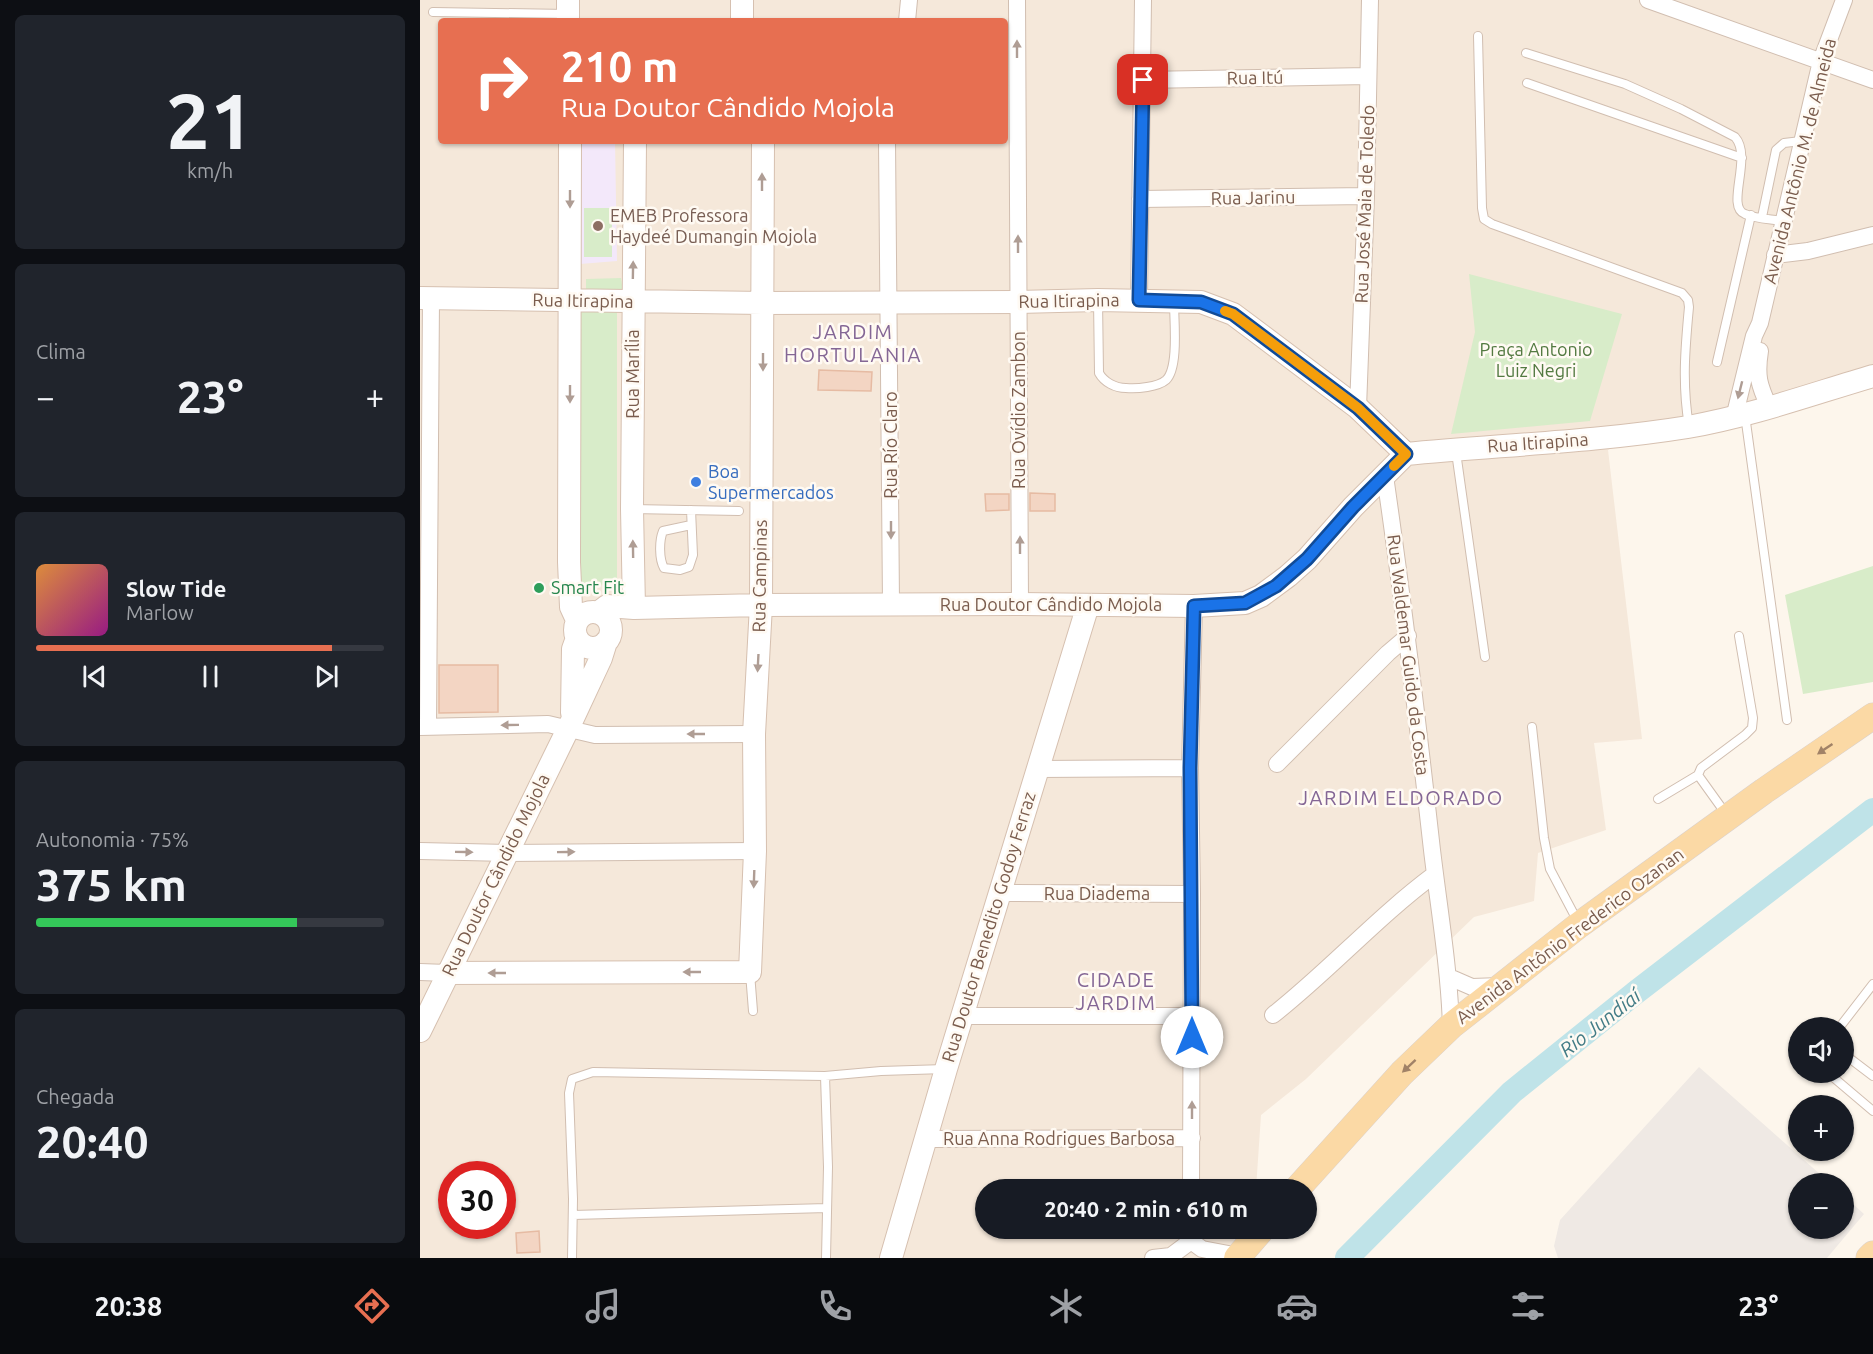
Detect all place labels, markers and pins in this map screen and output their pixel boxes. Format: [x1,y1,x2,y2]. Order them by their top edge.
pin [1117,54,1168,105]
place label: EMEB Professora Haydeé Dumangin Mojola [610,205,817,246]
marker: EMEB Professora Haydeé Dumangin Mojola [591,219,605,233]
place label: Boa Supermercados [708,461,834,502]
marker: Boa Supermercados [689,475,703,489]
place label: Smart Fit [551,577,624,597]
marker: Smart Fit [532,581,546,595]

